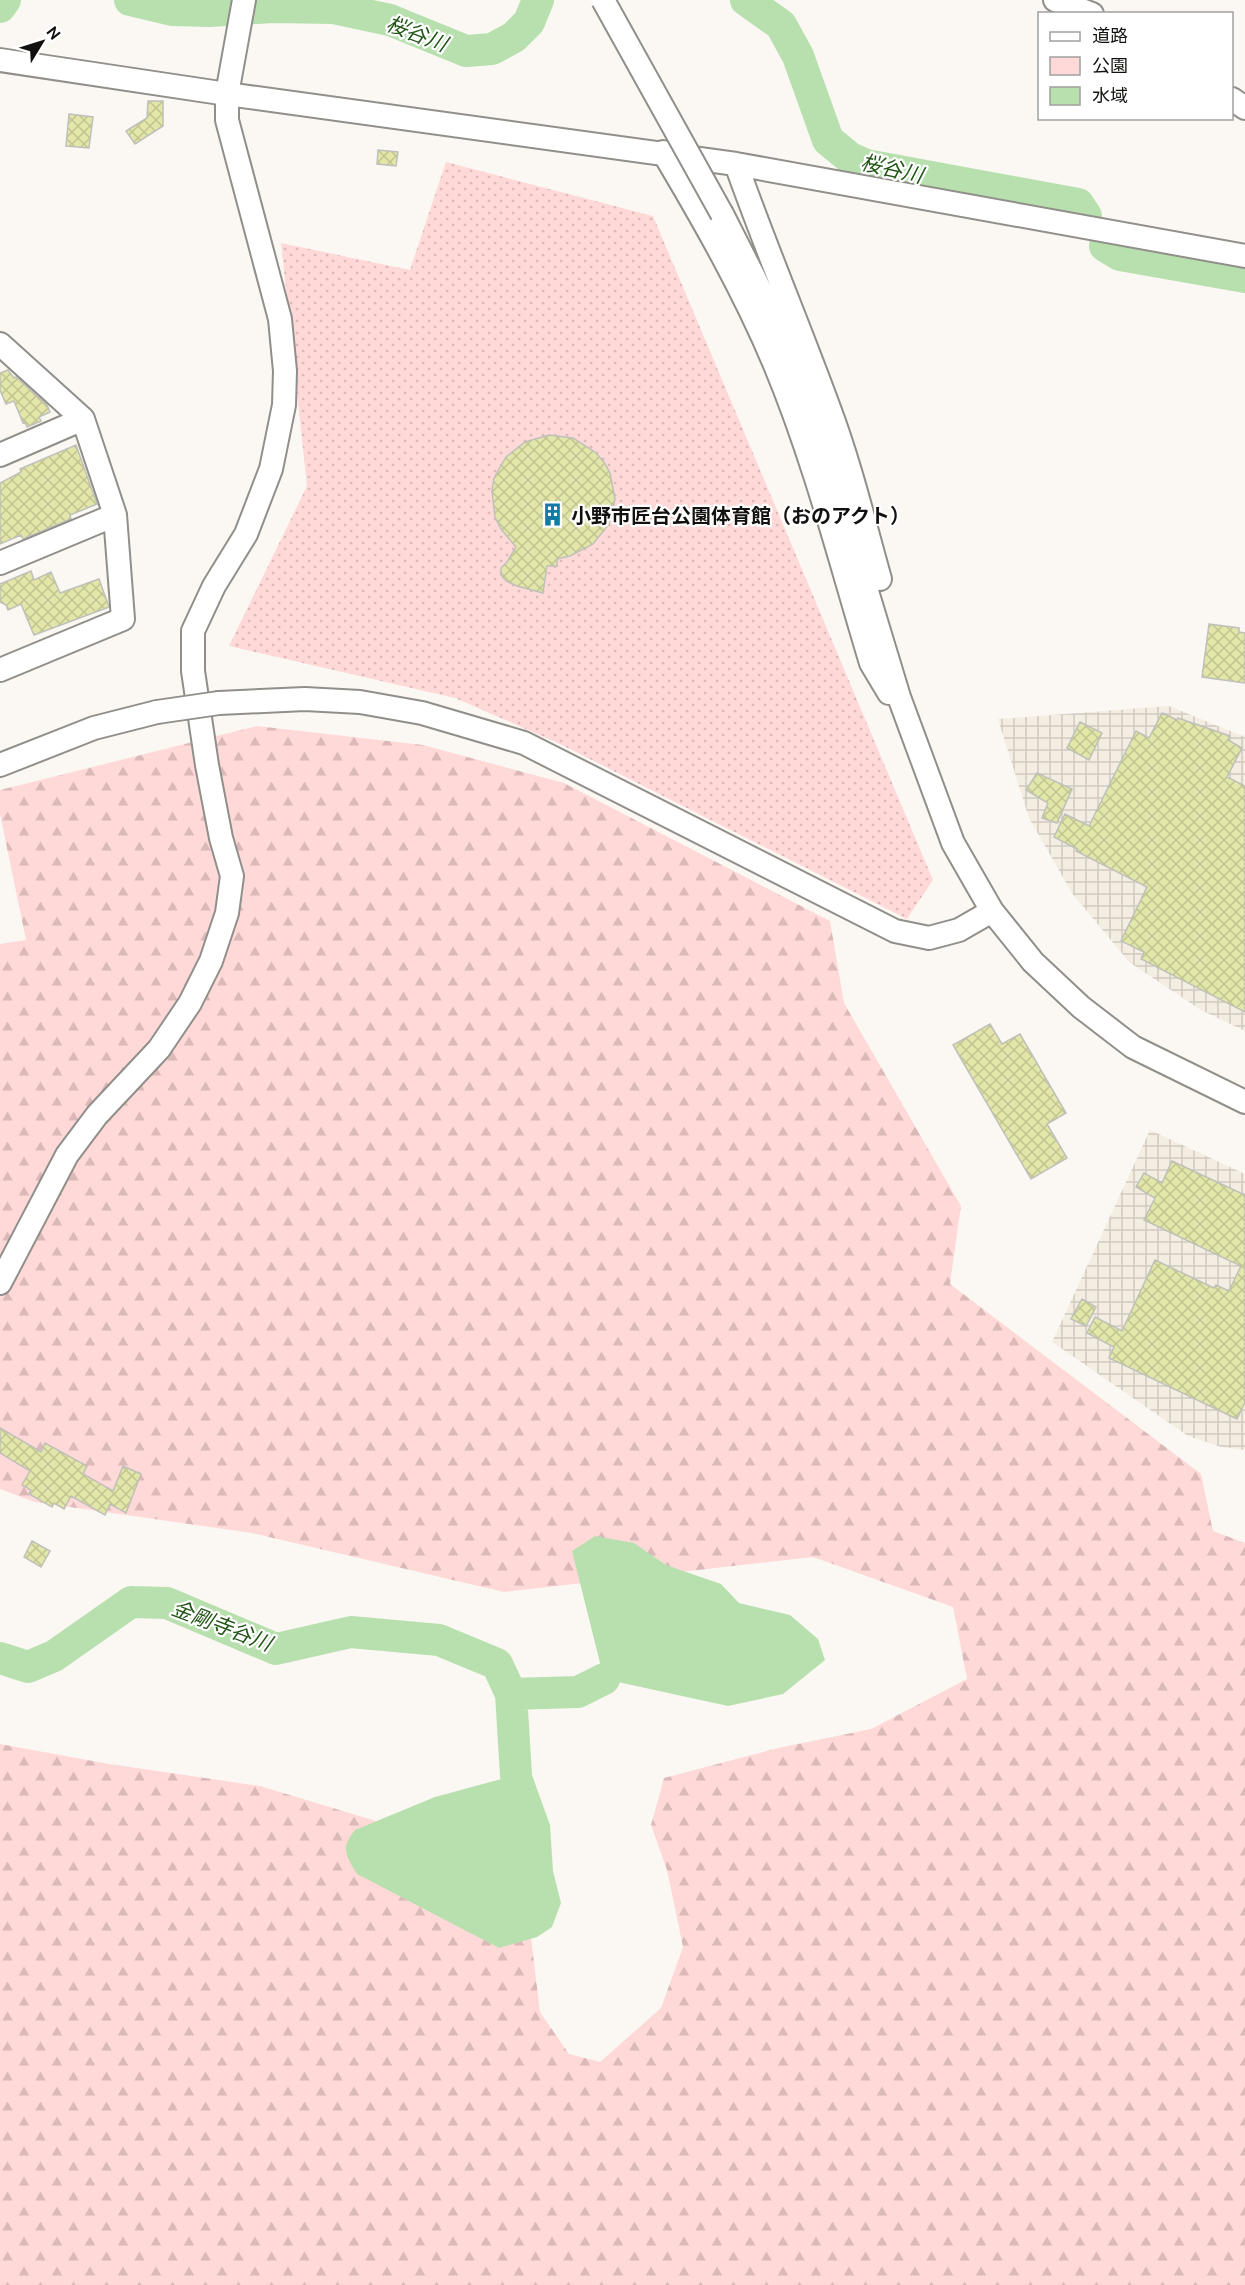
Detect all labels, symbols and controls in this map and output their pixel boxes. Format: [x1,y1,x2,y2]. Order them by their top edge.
water label: 桜谷川 [383,11,453,56]
north arrow [12,12,72,72]
legend [1038,12,1233,120]
text: N [43,23,65,43]
text: 道路 [1092,25,1128,45]
text: 公園 [1092,55,1128,75]
text: 水域 [1092,85,1128,105]
water label: 桜谷川 [859,149,927,187]
building icon: 小野市匠台公園体育館（おのアクト） [540,502,566,528]
place label: 小野市匠台公園体育館（おのアクト） [571,504,910,527]
water label: 金剛寺谷川 [169,1595,277,1656]

